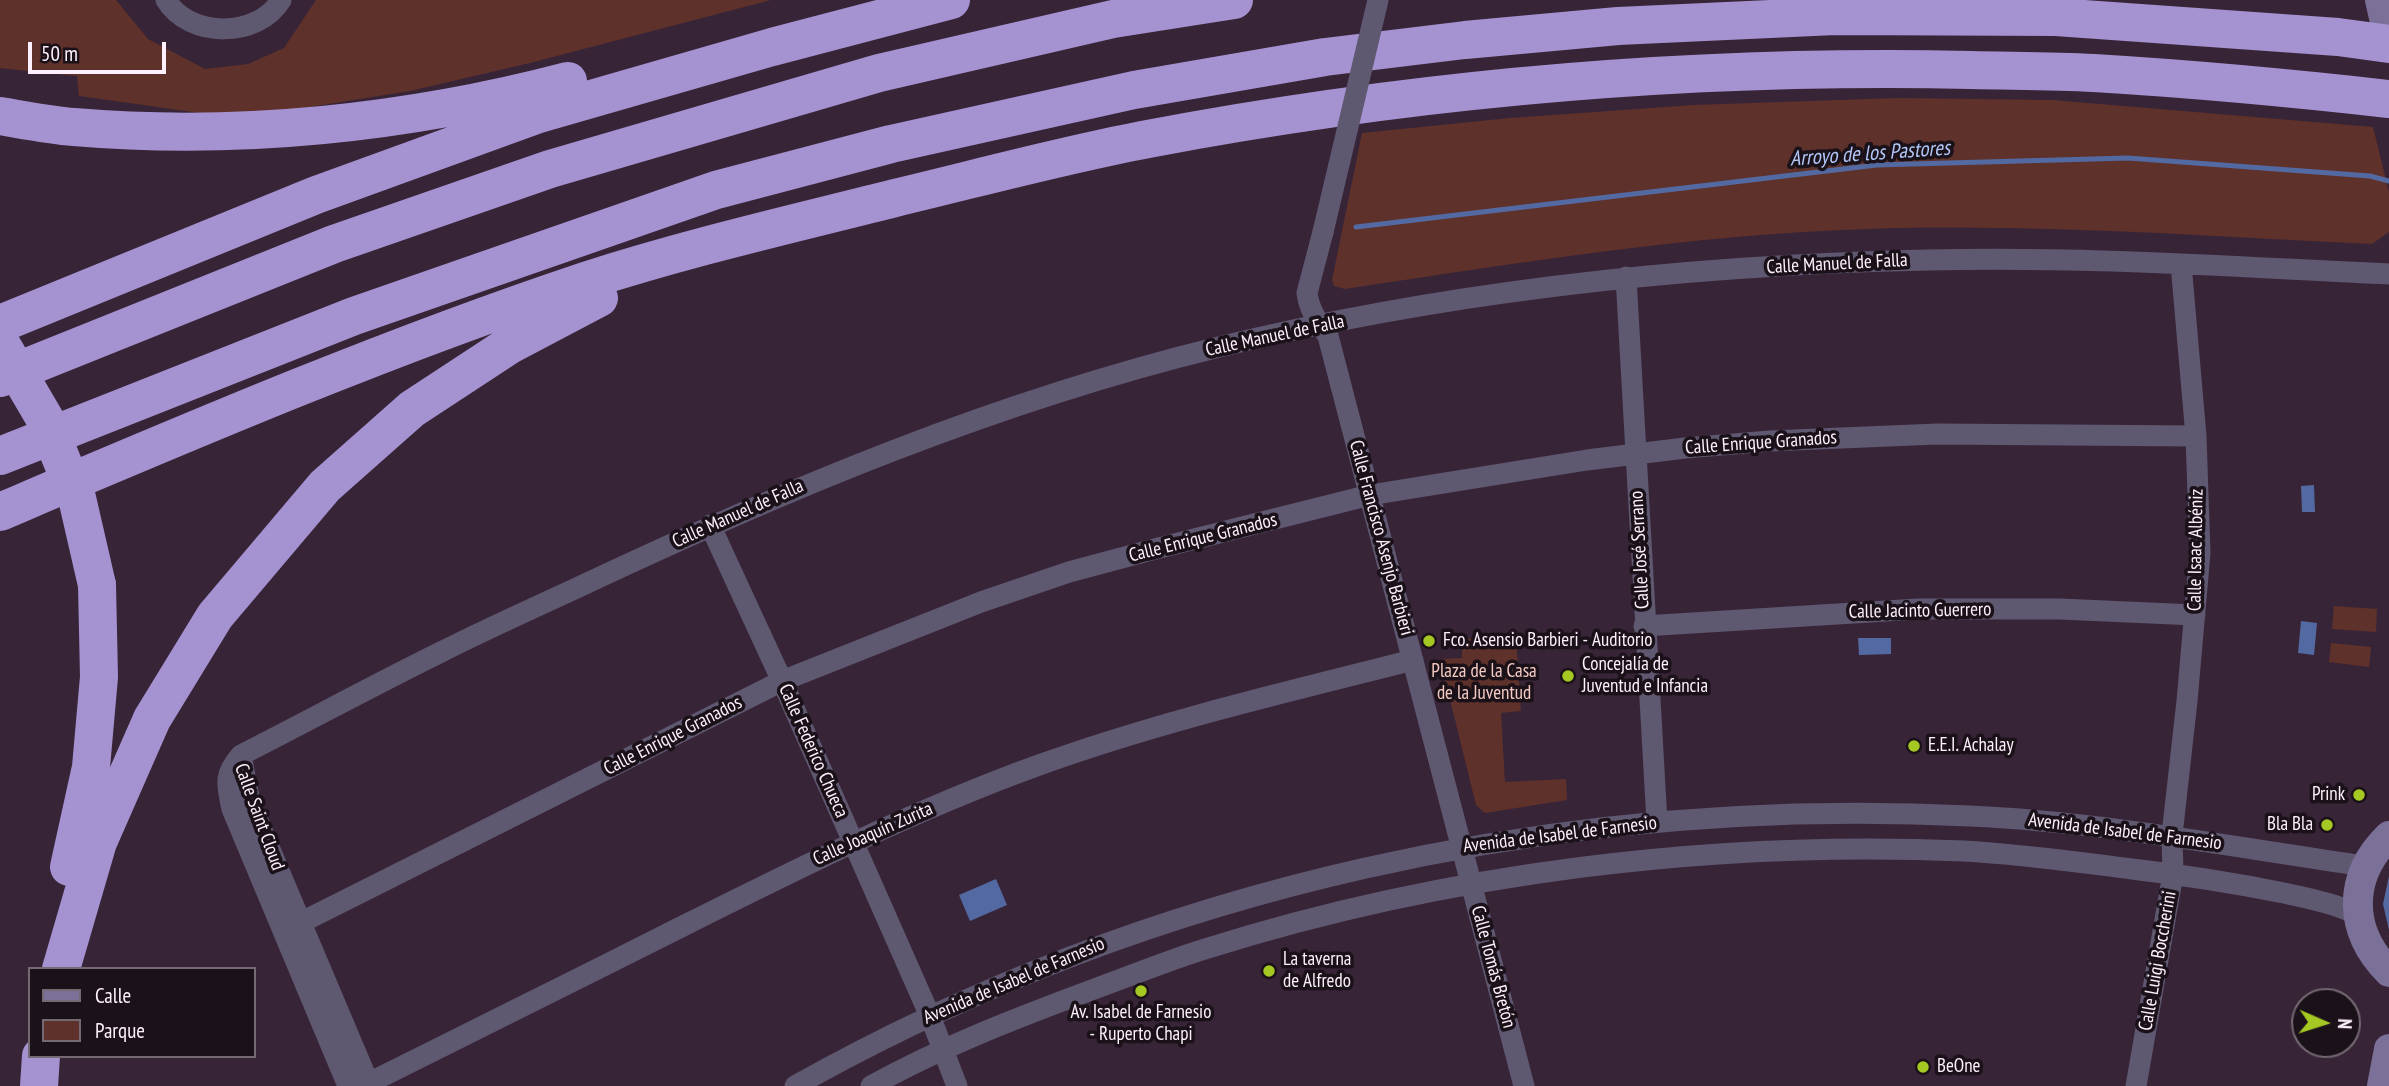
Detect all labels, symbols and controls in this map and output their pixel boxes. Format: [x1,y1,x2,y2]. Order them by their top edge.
scale bar [32,28,170,72]
text: 50 m [41,40,78,67]
water label: Arroyo de los Pastores [1789,136,1951,172]
street label: Calle Manuel de Falla [1766,249,1908,279]
street label: Calle Manuel de Falla [1203,310,1347,362]
street label: Calle Enrique Granados [1684,426,1838,460]
street label: Calle Francisco Asenjo Barbieri [1344,438,1418,638]
street label: Calle Manuel de Falla [669,475,807,553]
street label: Calle Isaac Albéniz [2184,489,2208,611]
street label: Calle José Serrano [1626,490,1654,610]
street label: Calle Enrique Granados [1127,509,1279,567]
street label: Calle Jacinto Guerrero [1849,598,1991,624]
place label: Fco. Asensio Barbieri - Auditorio [1443,630,1653,652]
marker: Fco. Asensio Barbieri - Auditorio [1421,633,1437,649]
place label: Concejalía de Juventud e Infancia [1582,654,1708,698]
park label: Plaza de la Casa de la Juventud [1431,661,1537,705]
marker: Concejalía de Juventud e Infancia [1560,668,1576,684]
street label: Calle Federico Chueca [773,681,853,821]
street label: Calle Enrique Granados [600,691,746,781]
place label: E.E.I. Achalay [1928,735,2014,757]
marker: E.E.I. Achalay [1906,738,1922,754]
street label: Calle Saint Cloud [229,760,289,874]
place label: Prink [2312,784,2345,806]
marker: Prink [2351,787,2367,803]
street label: Calle Joaquín Zurita [810,797,936,871]
street label: Avenida de Isabel de Farnesio [2027,809,2223,855]
street label: Avenida de Isabel de Farnesio [1462,812,1658,858]
place label: Bla Bla [2267,814,2313,836]
marker: Bla Bla [2319,817,2335,833]
street label: Calle Luigi Boccherini [2134,889,2182,1033]
street label: Calle Tomás Bretón [1466,903,1520,1031]
street label: Avenida de Isabel de Farnesio [920,932,1108,1030]
place label: La taverna de Alfredo [1283,949,1351,993]
marker: La taverna de Alfredo [1261,963,1277,979]
legend [28,967,256,1058]
text: Calle [95,982,131,1009]
marker: Av. Isabel de Farnesio - Ruperto Chapi [1133,983,1149,999]
north arrow [2291,988,2361,1058]
place label: Av. Isabel de Farnesio - Ruperto Chapi [1071,1002,1211,1046]
text: Parque [95,1017,145,1044]
text: N [2333,1018,2357,1030]
place label: BeOne [1937,1056,1980,1078]
marker: BeOne [1915,1059,1931,1075]

